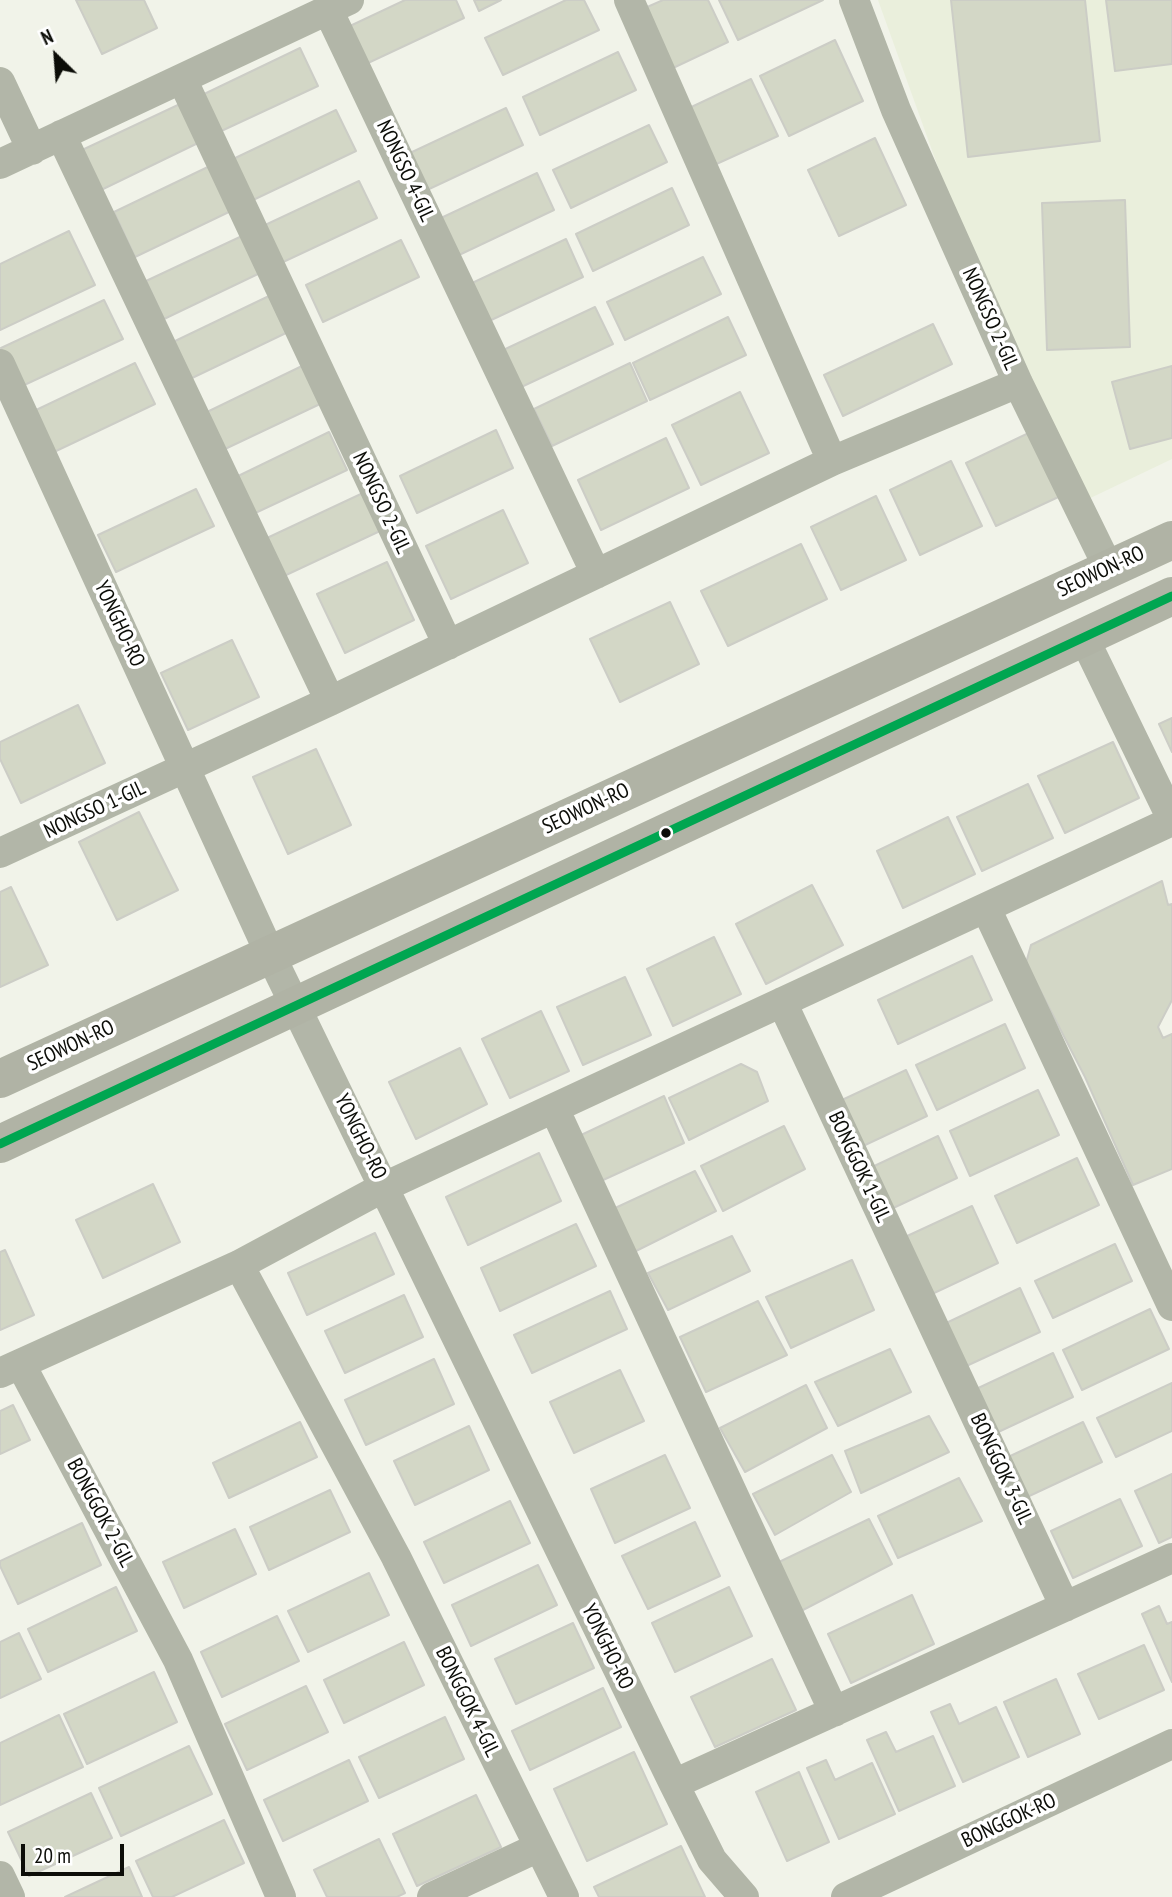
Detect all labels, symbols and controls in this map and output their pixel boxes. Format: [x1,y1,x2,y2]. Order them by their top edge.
north arrow [21,21,91,91]
text: N [37,24,57,50]
street label: NONGSO 4-GIL [371,116,439,226]
street label: NONGSO 2-GIL [956,264,1024,374]
street label: NONGSO 2-GIL [347,448,415,558]
street label: SEOWON-RO [1054,541,1148,603]
street label: YONGHO-RO [88,577,150,671]
street label: NONGSO 1-GIL [40,776,150,844]
street label: SEOWON-RO [539,778,633,840]
unlabelled marker [659,826,673,840]
street label: SEOWON-RO [24,1015,118,1077]
street label: YONGHO-RO [329,1090,391,1184]
street label: BONGGOK 1-GIL [822,1108,896,1226]
street label: BONGGOK 3-GIL [964,1410,1038,1528]
street label: BONGGOK 2-GIL [61,1454,139,1572]
street label: YONGHO-RO [576,1600,638,1694]
street label: BONGGOK 4-GIL [430,1643,504,1761]
street label: BONGGOK-RO [958,1788,1060,1854]
scale bar [24,1830,128,1874]
text: 20 m [34,1842,71,1869]

